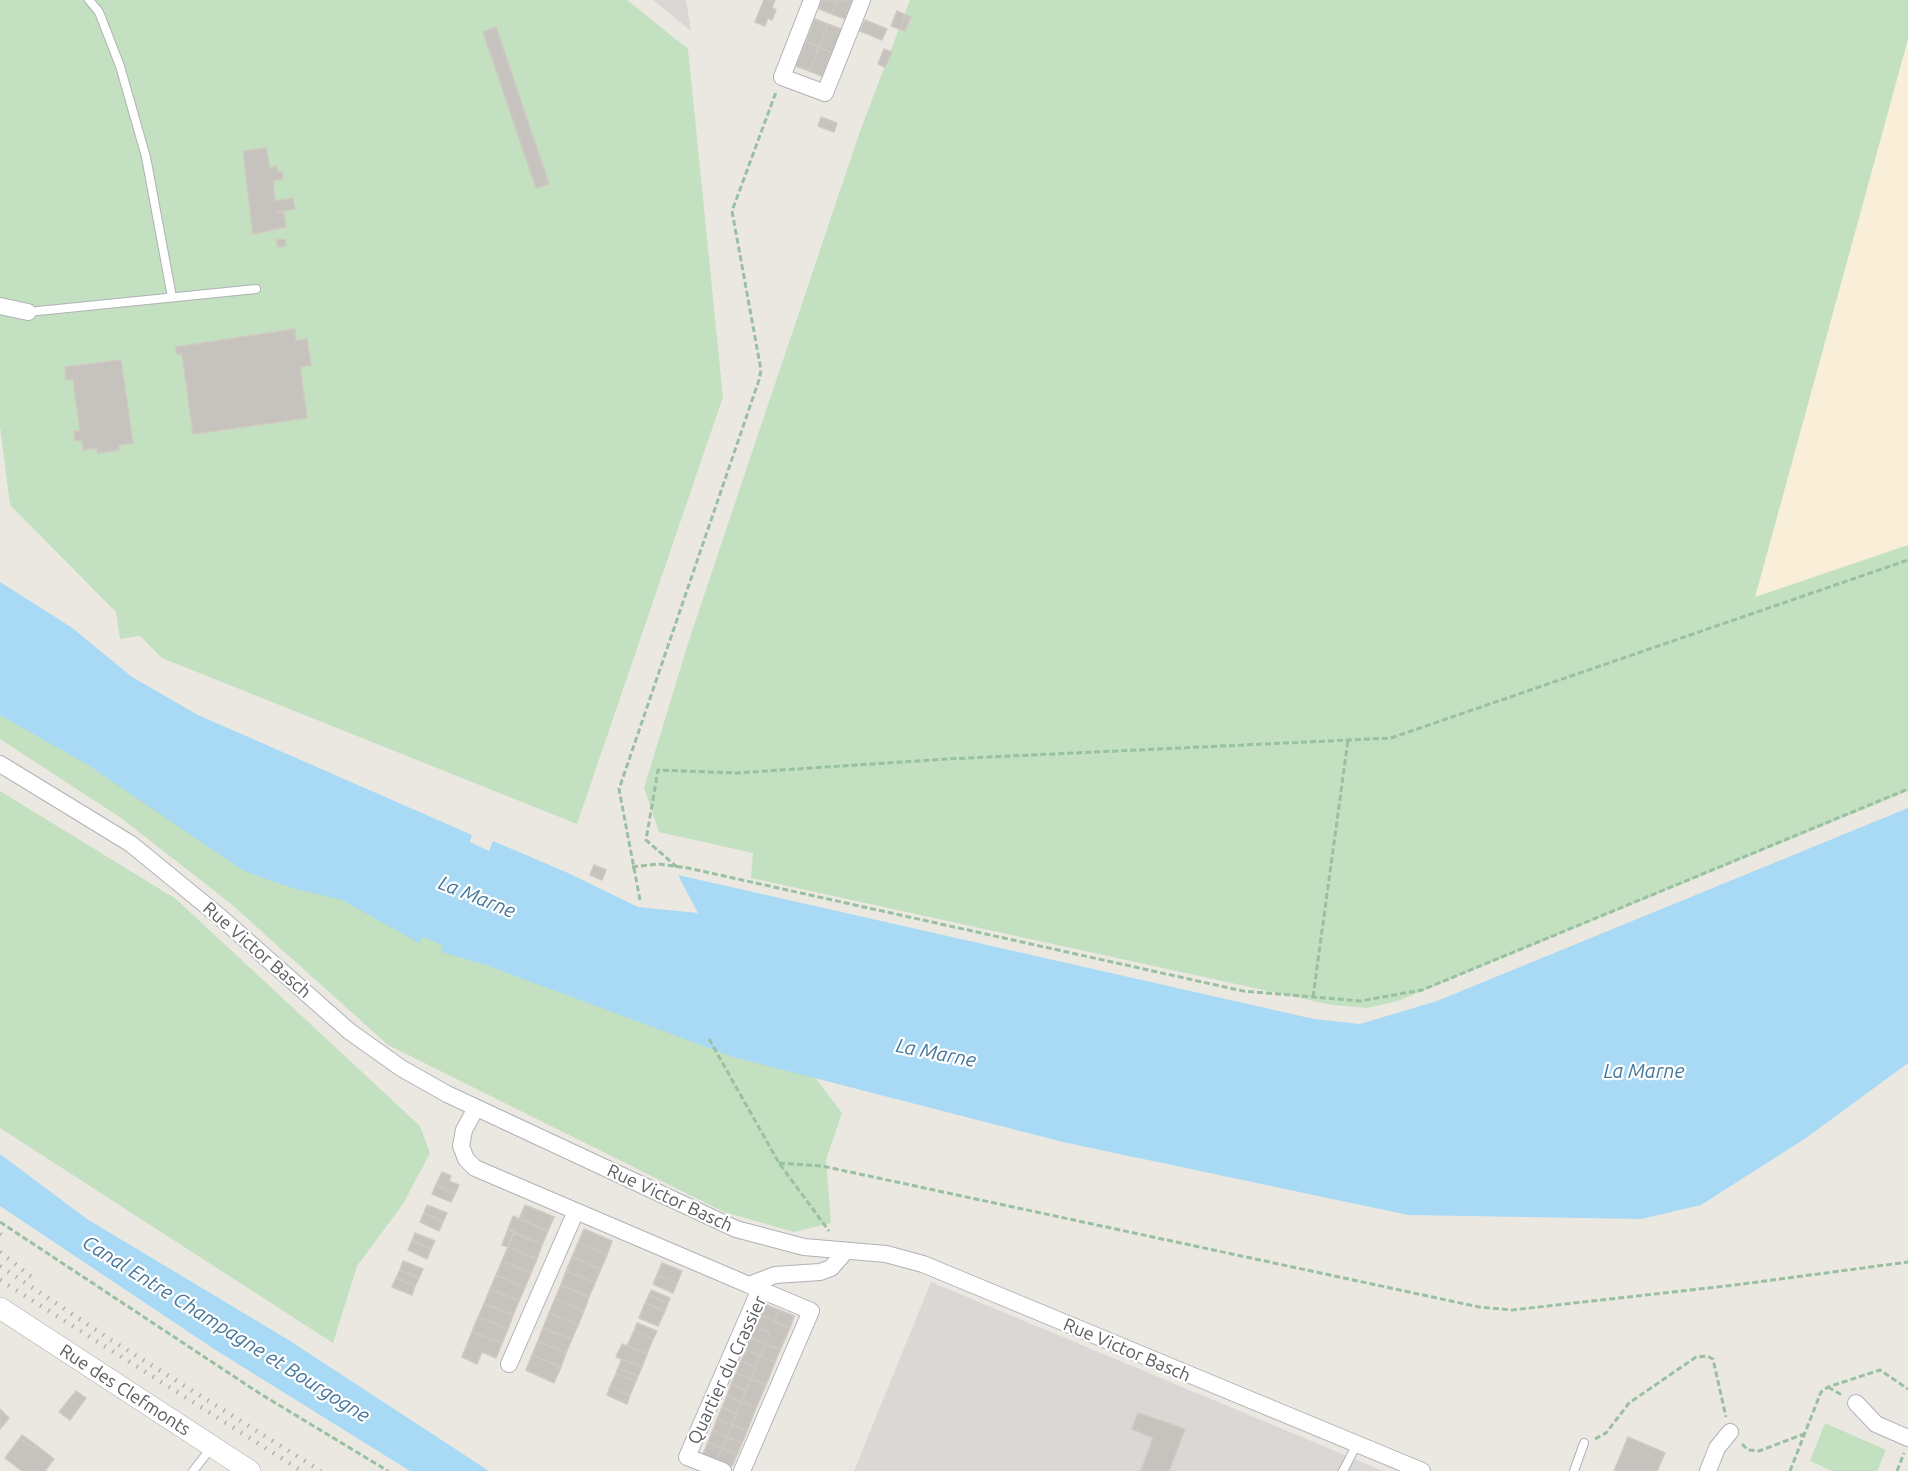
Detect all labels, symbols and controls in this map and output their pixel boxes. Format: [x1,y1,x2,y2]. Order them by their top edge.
water label: La Marne [435,871,519,923]
street label: Rue Victor Basch [199,897,315,1003]
water label: La Marne [894,1033,978,1073]
water label: La Marne [1603,1059,1685,1083]
street label: Rue Victor Basch [604,1159,736,1237]
water label: Canal Entre Champagne et Bourgogne [78,1230,374,1428]
street label: Quartier du Crassier [683,1292,771,1448]
street label: Rue Victor Basch [1060,1313,1194,1387]
street label: Rue des Clefmonts [55,1340,195,1440]

